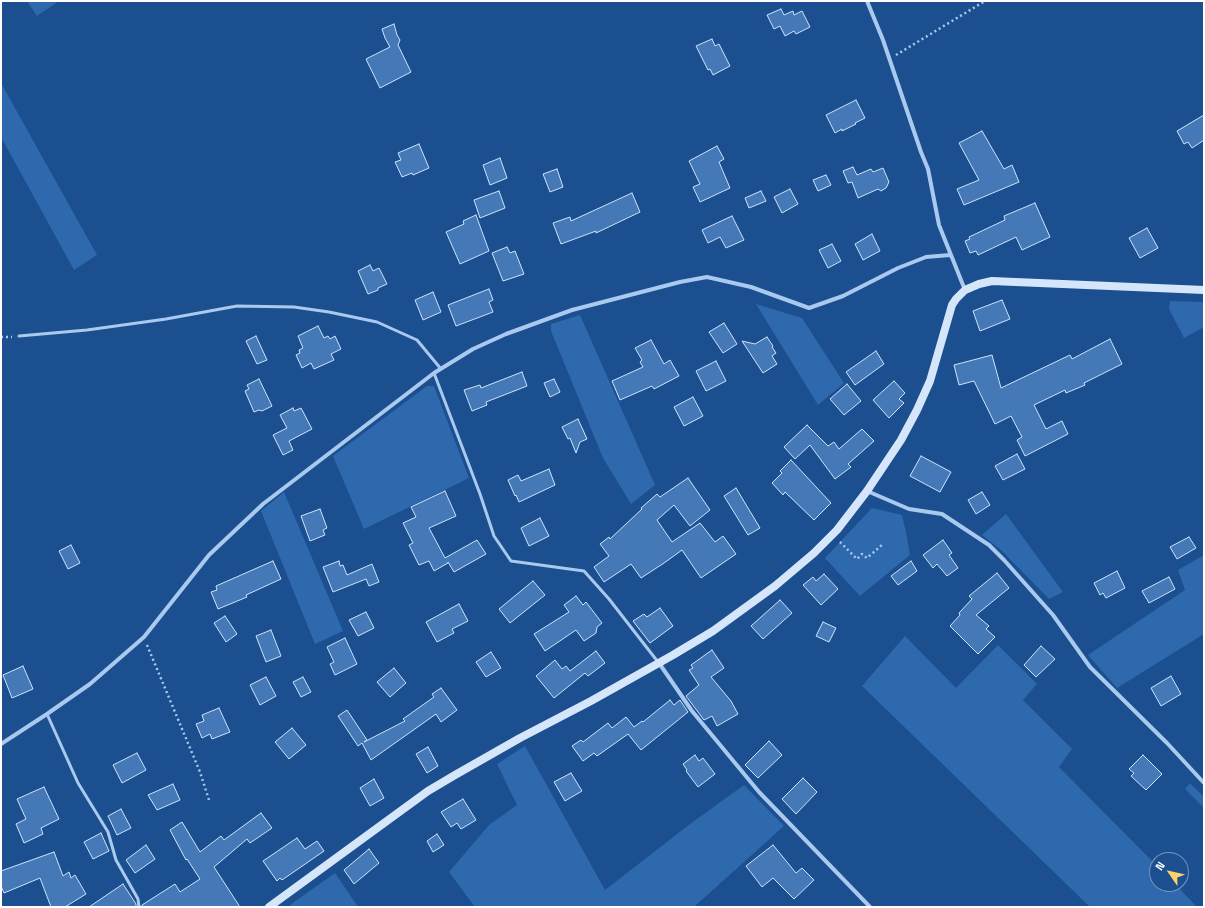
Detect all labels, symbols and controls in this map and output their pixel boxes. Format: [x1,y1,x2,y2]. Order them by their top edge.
north arrow [1149,852,1189,892]
text: N [1152,859,1168,873]

